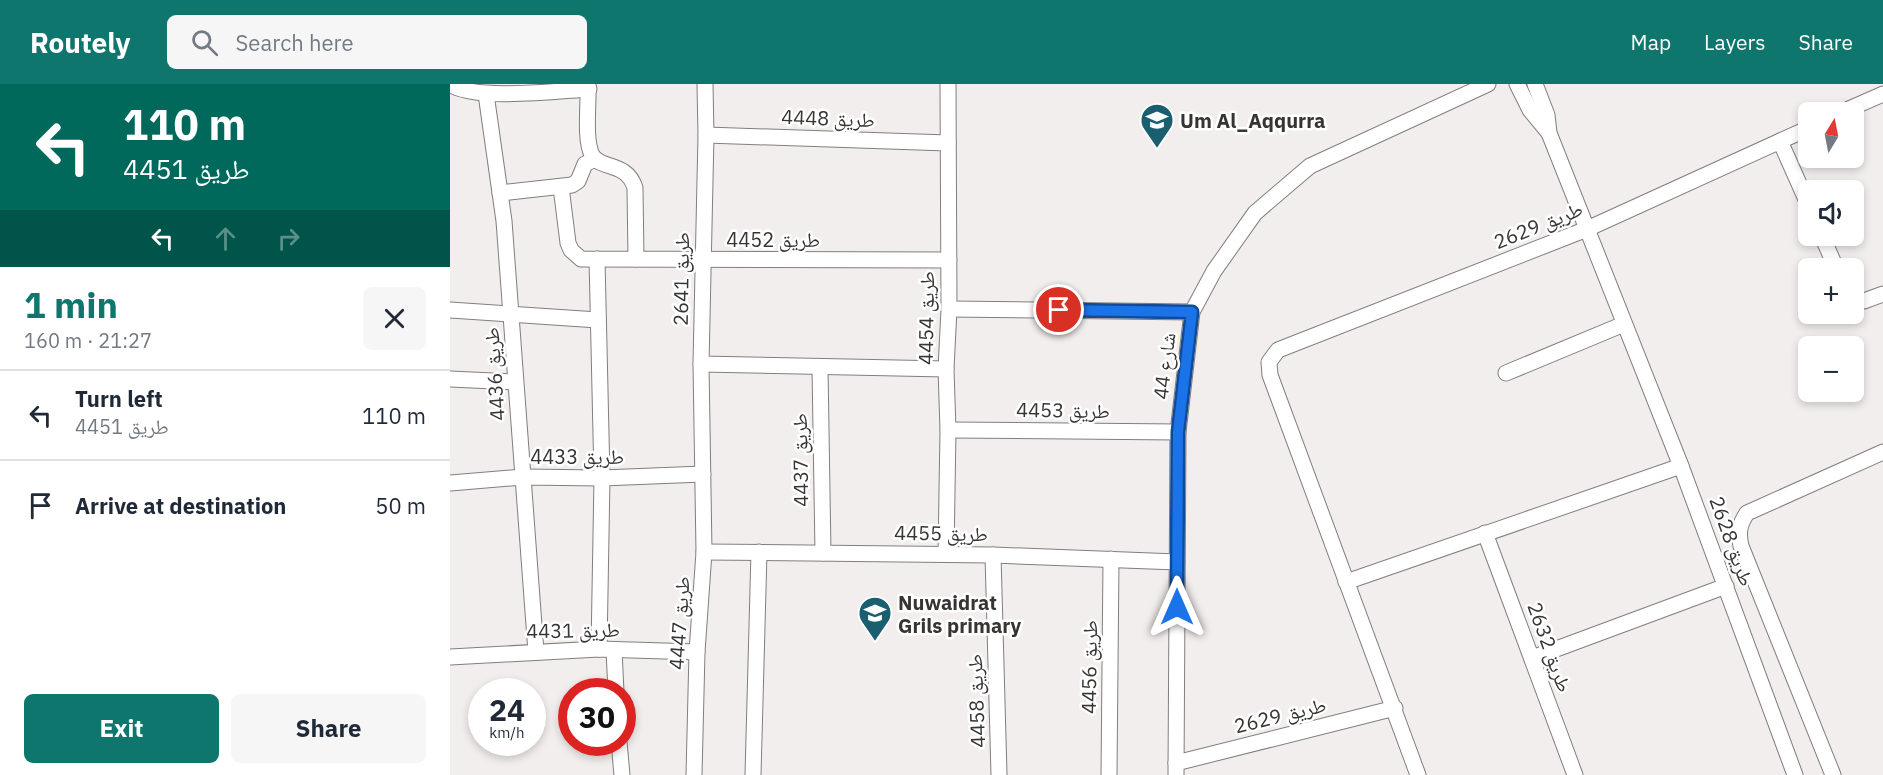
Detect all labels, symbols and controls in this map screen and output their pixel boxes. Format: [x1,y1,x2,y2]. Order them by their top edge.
search box [167,15,587,69]
text: Routely [30,24,131,61]
icon: search [188,26,221,59]
text: Search here [236,28,354,57]
text: Map [1631,28,1671,56]
text: Layers [1704,28,1766,56]
text: Share [1799,28,1853,56]
text: 110 m [123,97,246,152]
school or university icon: Um Al_Aqqurra [1139,102,1175,149]
north arrow [1798,102,1864,168]
map controls [1798,102,1864,402]
street label: طريق 4448 [781,103,875,133]
place label: Um Al_Aqqurra [1180,107,1325,134]
icon: left [24,108,102,186]
text: طريق 4451 [123,151,250,186]
button: sound [1798,180,1864,246]
street label: طريق 2629 [1490,195,1586,255]
icon: left [146,222,179,255]
icon: ahead [209,222,242,255]
icon: right [272,222,305,255]
street label: طريق 4452 [726,226,820,253]
street label: طريق 2641 [667,232,695,326]
button: + [1798,258,1864,324]
street label: طريق 4454 [912,271,940,365]
text: 1 min [24,281,118,328]
pin [1033,284,1084,335]
button: close [363,287,426,350]
icon: arrive [1042,293,1075,326]
street label: طريق 4436 [477,326,511,422]
text: 160 m · 21:27 [24,327,152,354]
street label: شارع 44 [1147,331,1181,401]
button: − [1798,336,1864,402]
text: Turn left [75,384,163,413]
street label: طريق 4453 [1016,396,1110,424]
icon: left [24,399,57,432]
text: 110 m [362,401,426,430]
text: طريق 4451 [75,413,169,440]
street label: طريق 4437 [786,413,814,507]
street label: طريق 4433 [530,443,624,470]
icon: arrive [24,489,57,522]
text: Arrive at destination [75,491,286,520]
text: 50 m [375,491,426,520]
street label: طريق 2628 [1703,492,1761,590]
street label: طريق 4455 [894,519,988,547]
street label: طريق 4447 [662,575,696,671]
position arrow [1145,575,1209,639]
place label: Nuwaidrat Grils primary [898,589,1021,639]
school or university icon: Nuwaidrat Grils primary [857,595,893,642]
street label: طريق 2632 [1521,598,1579,696]
street label: طريق 4431 [526,616,620,644]
street label: طريق 4456 [1075,620,1103,714]
street label: طريق 4458 [961,654,991,748]
speed limit sign: 30 [558,678,636,756]
text: 24 [489,690,525,729]
street label: طريق 2629 [1231,691,1329,739]
button: Exit [24,694,219,763]
button: Share [231,694,426,763]
text: km/h [489,723,525,742]

